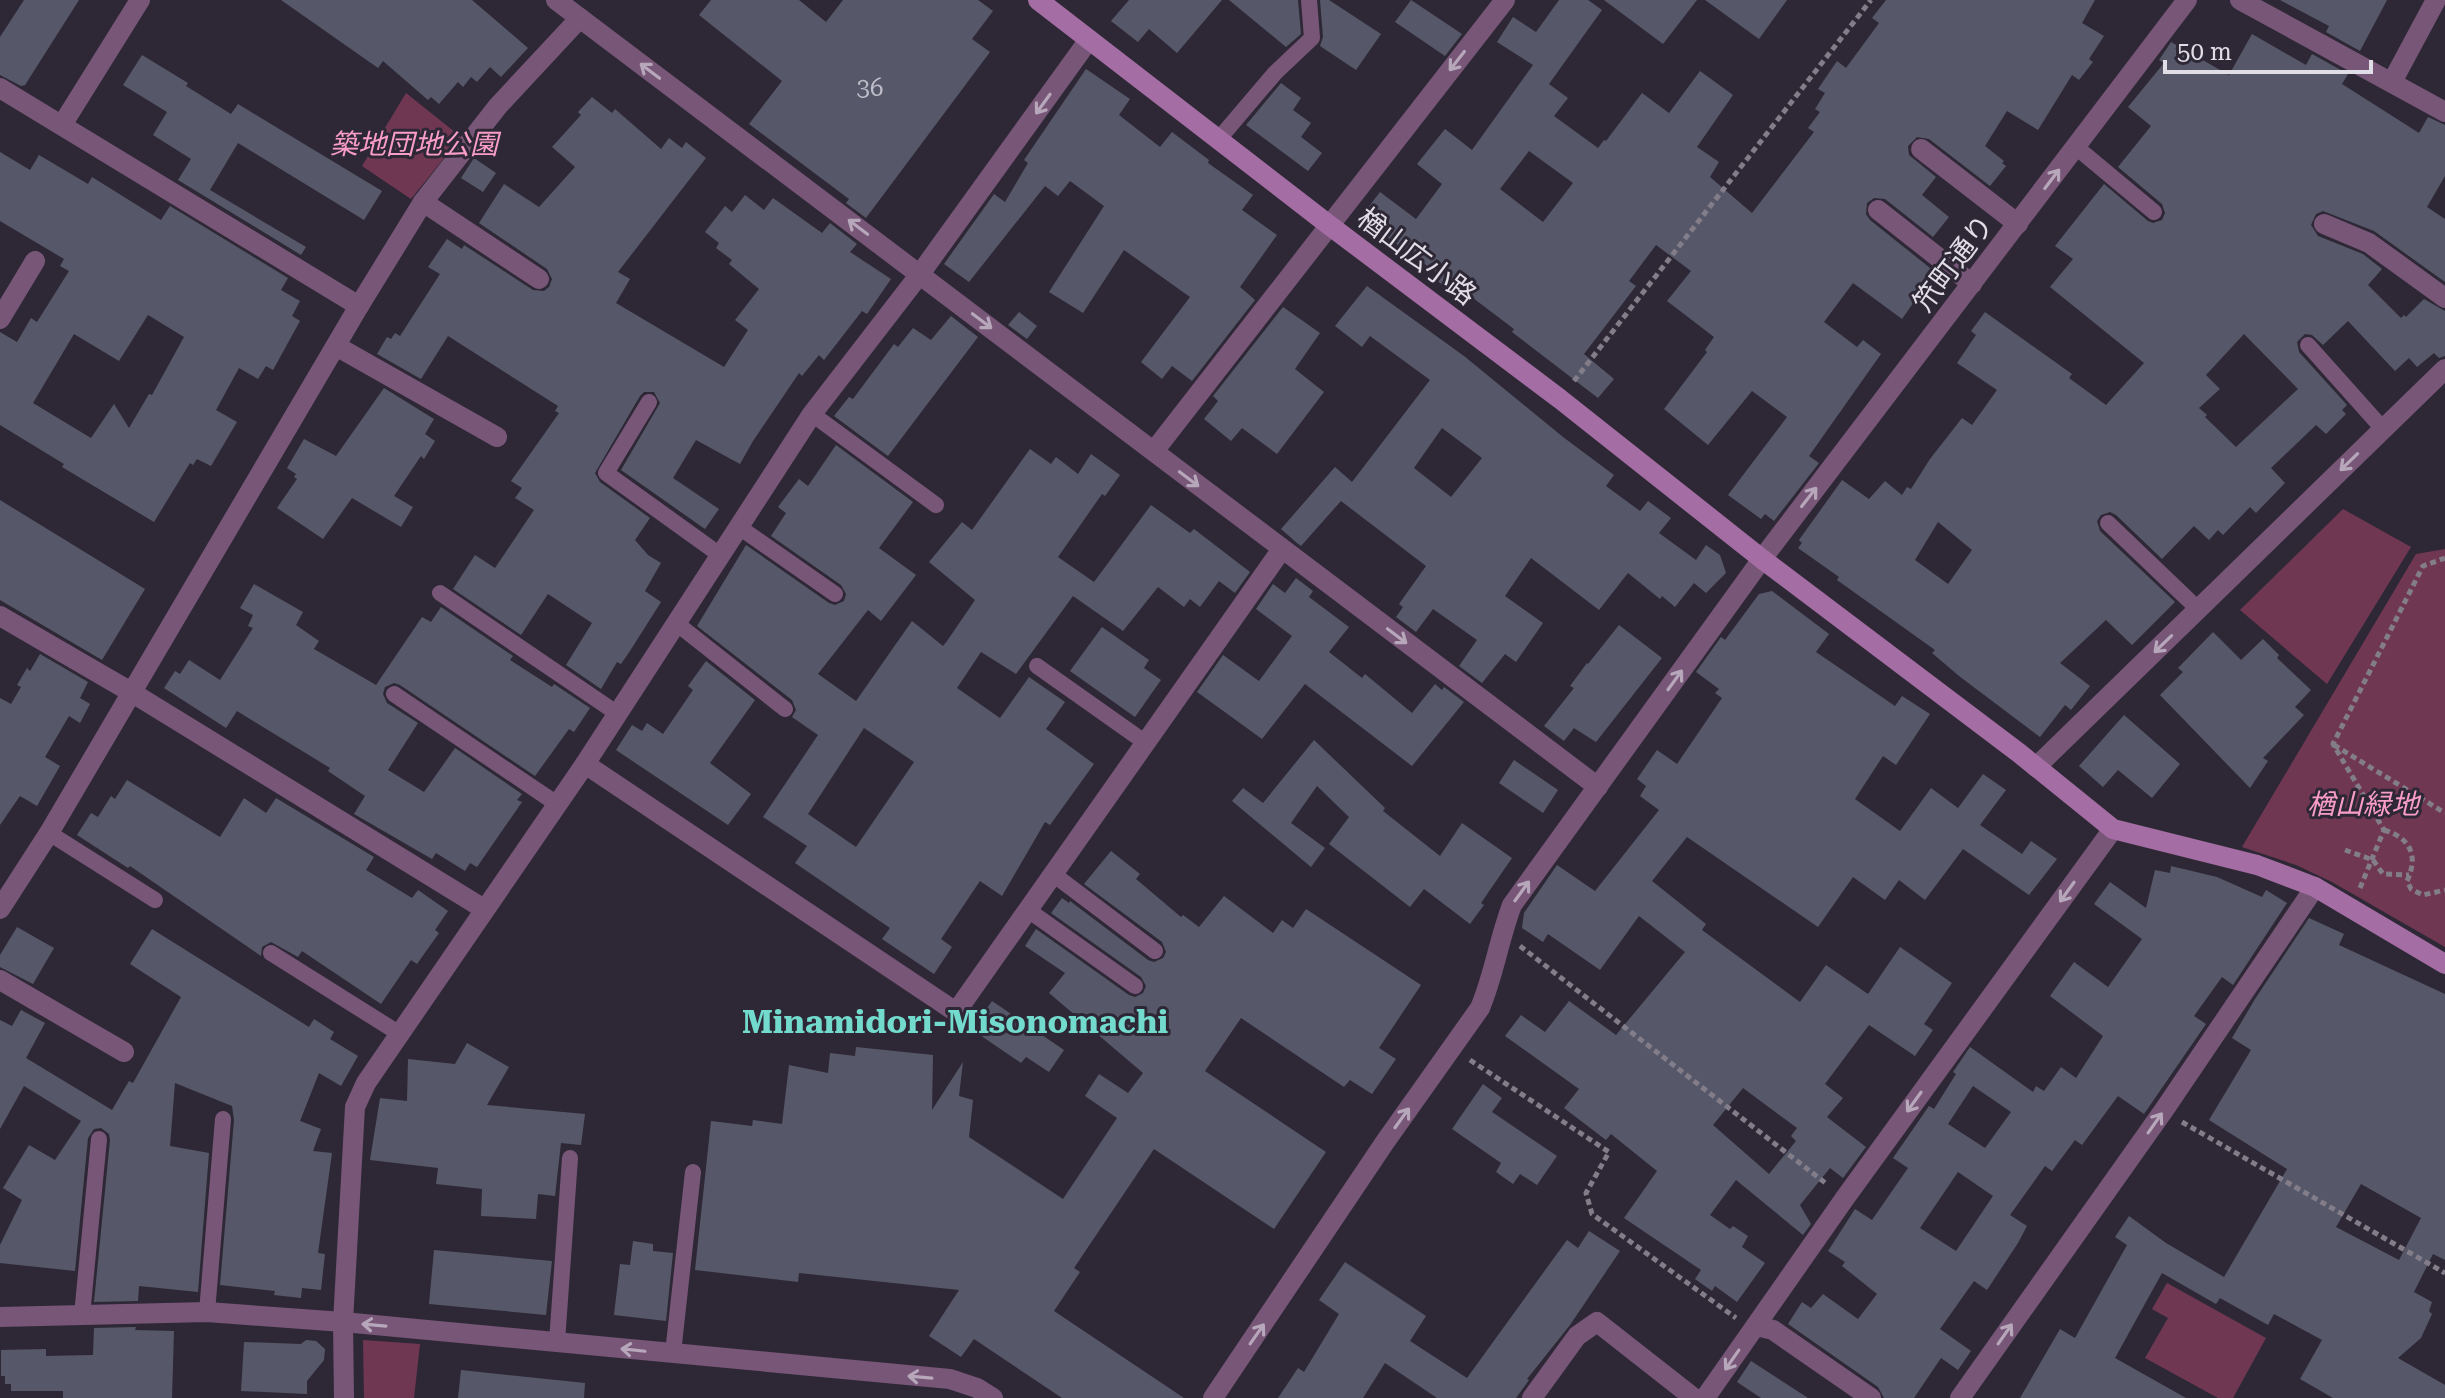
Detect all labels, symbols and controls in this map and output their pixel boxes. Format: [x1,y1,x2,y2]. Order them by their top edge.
scale bar [2165,24,2371,74]
text: 50 m [2177,38,2232,66]
one-way arrow [1449,50,1466,71]
one-way arrow [640,63,661,80]
house number: 36 [857,74,883,102]
one-way arrow [1034,93,1051,115]
park label: 築地団地公園 [330,128,502,161]
one-way arrow [2043,169,2060,190]
street label: 楢山広小路 [1351,201,1483,312]
street label: 笊町通り [1907,209,2000,318]
one-way arrow [848,219,869,236]
one-way arrow [971,313,993,330]
one-way arrow [2340,452,2359,471]
one-way arrow [1178,470,1199,487]
one-way arrow [1801,487,1818,508]
one-way arrow [1385,627,1407,644]
one-way arrow [2153,634,2173,653]
one-way arrow [1667,670,1683,692]
park label: 楢山緑地 [2307,788,2422,821]
one-way arrow [1514,881,1531,902]
one-way arrow [2059,881,2076,902]
district label: Minamidori-Misonomachi [742,1003,1168,1041]
one-way arrow [1906,1091,1923,1113]
one-way arrow [1394,1108,1411,1129]
one-way arrow [2147,1112,2163,1134]
one-way arrow [361,1317,388,1332]
one-way arrow [1249,1323,1265,1345]
one-way arrow [1997,1324,2013,1346]
one-way arrow [620,1342,647,1357]
one-way arrow [1724,1349,1740,1371]
one-way arrow [907,1369,934,1384]

